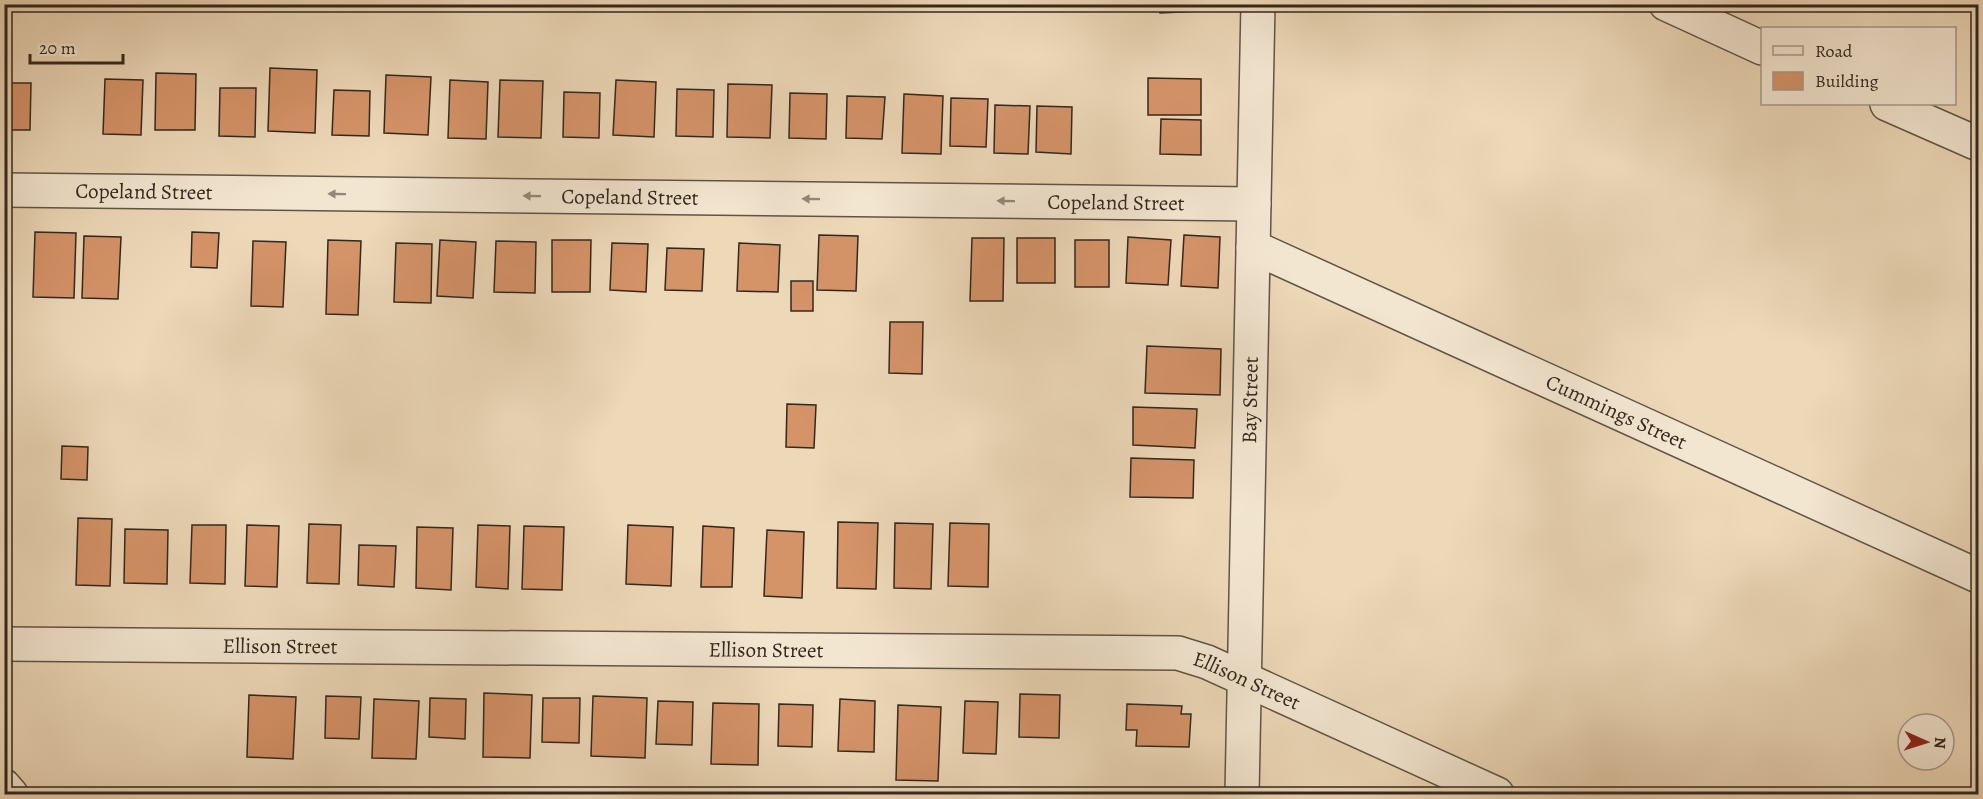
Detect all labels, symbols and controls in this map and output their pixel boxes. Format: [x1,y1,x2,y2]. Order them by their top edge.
scale bar [30,27,123,65]
legend [1761,27,1956,105]
text: 20 m [39,36,76,60]
text: Road [1815,39,1853,63]
text: Building [1815,69,1879,93]
street label: Copeland Street [75,177,213,206]
street label: Copeland Street [561,182,699,212]
street label: Copeland Street [1047,188,1185,217]
one-way arrow [328,189,347,199]
one-way arrow [523,191,542,201]
one-way arrow [802,194,821,204]
one-way arrow [997,196,1016,206]
street label: Bay Street [1235,356,1265,444]
street label: Cummings Street [1541,368,1691,456]
street label: Ellison Street [222,632,338,661]
street label: Ellison Street [708,635,824,664]
street label: Ellison Street [1190,645,1305,717]
north arrow [1896,712,1956,772]
text: N [1929,736,1951,749]

